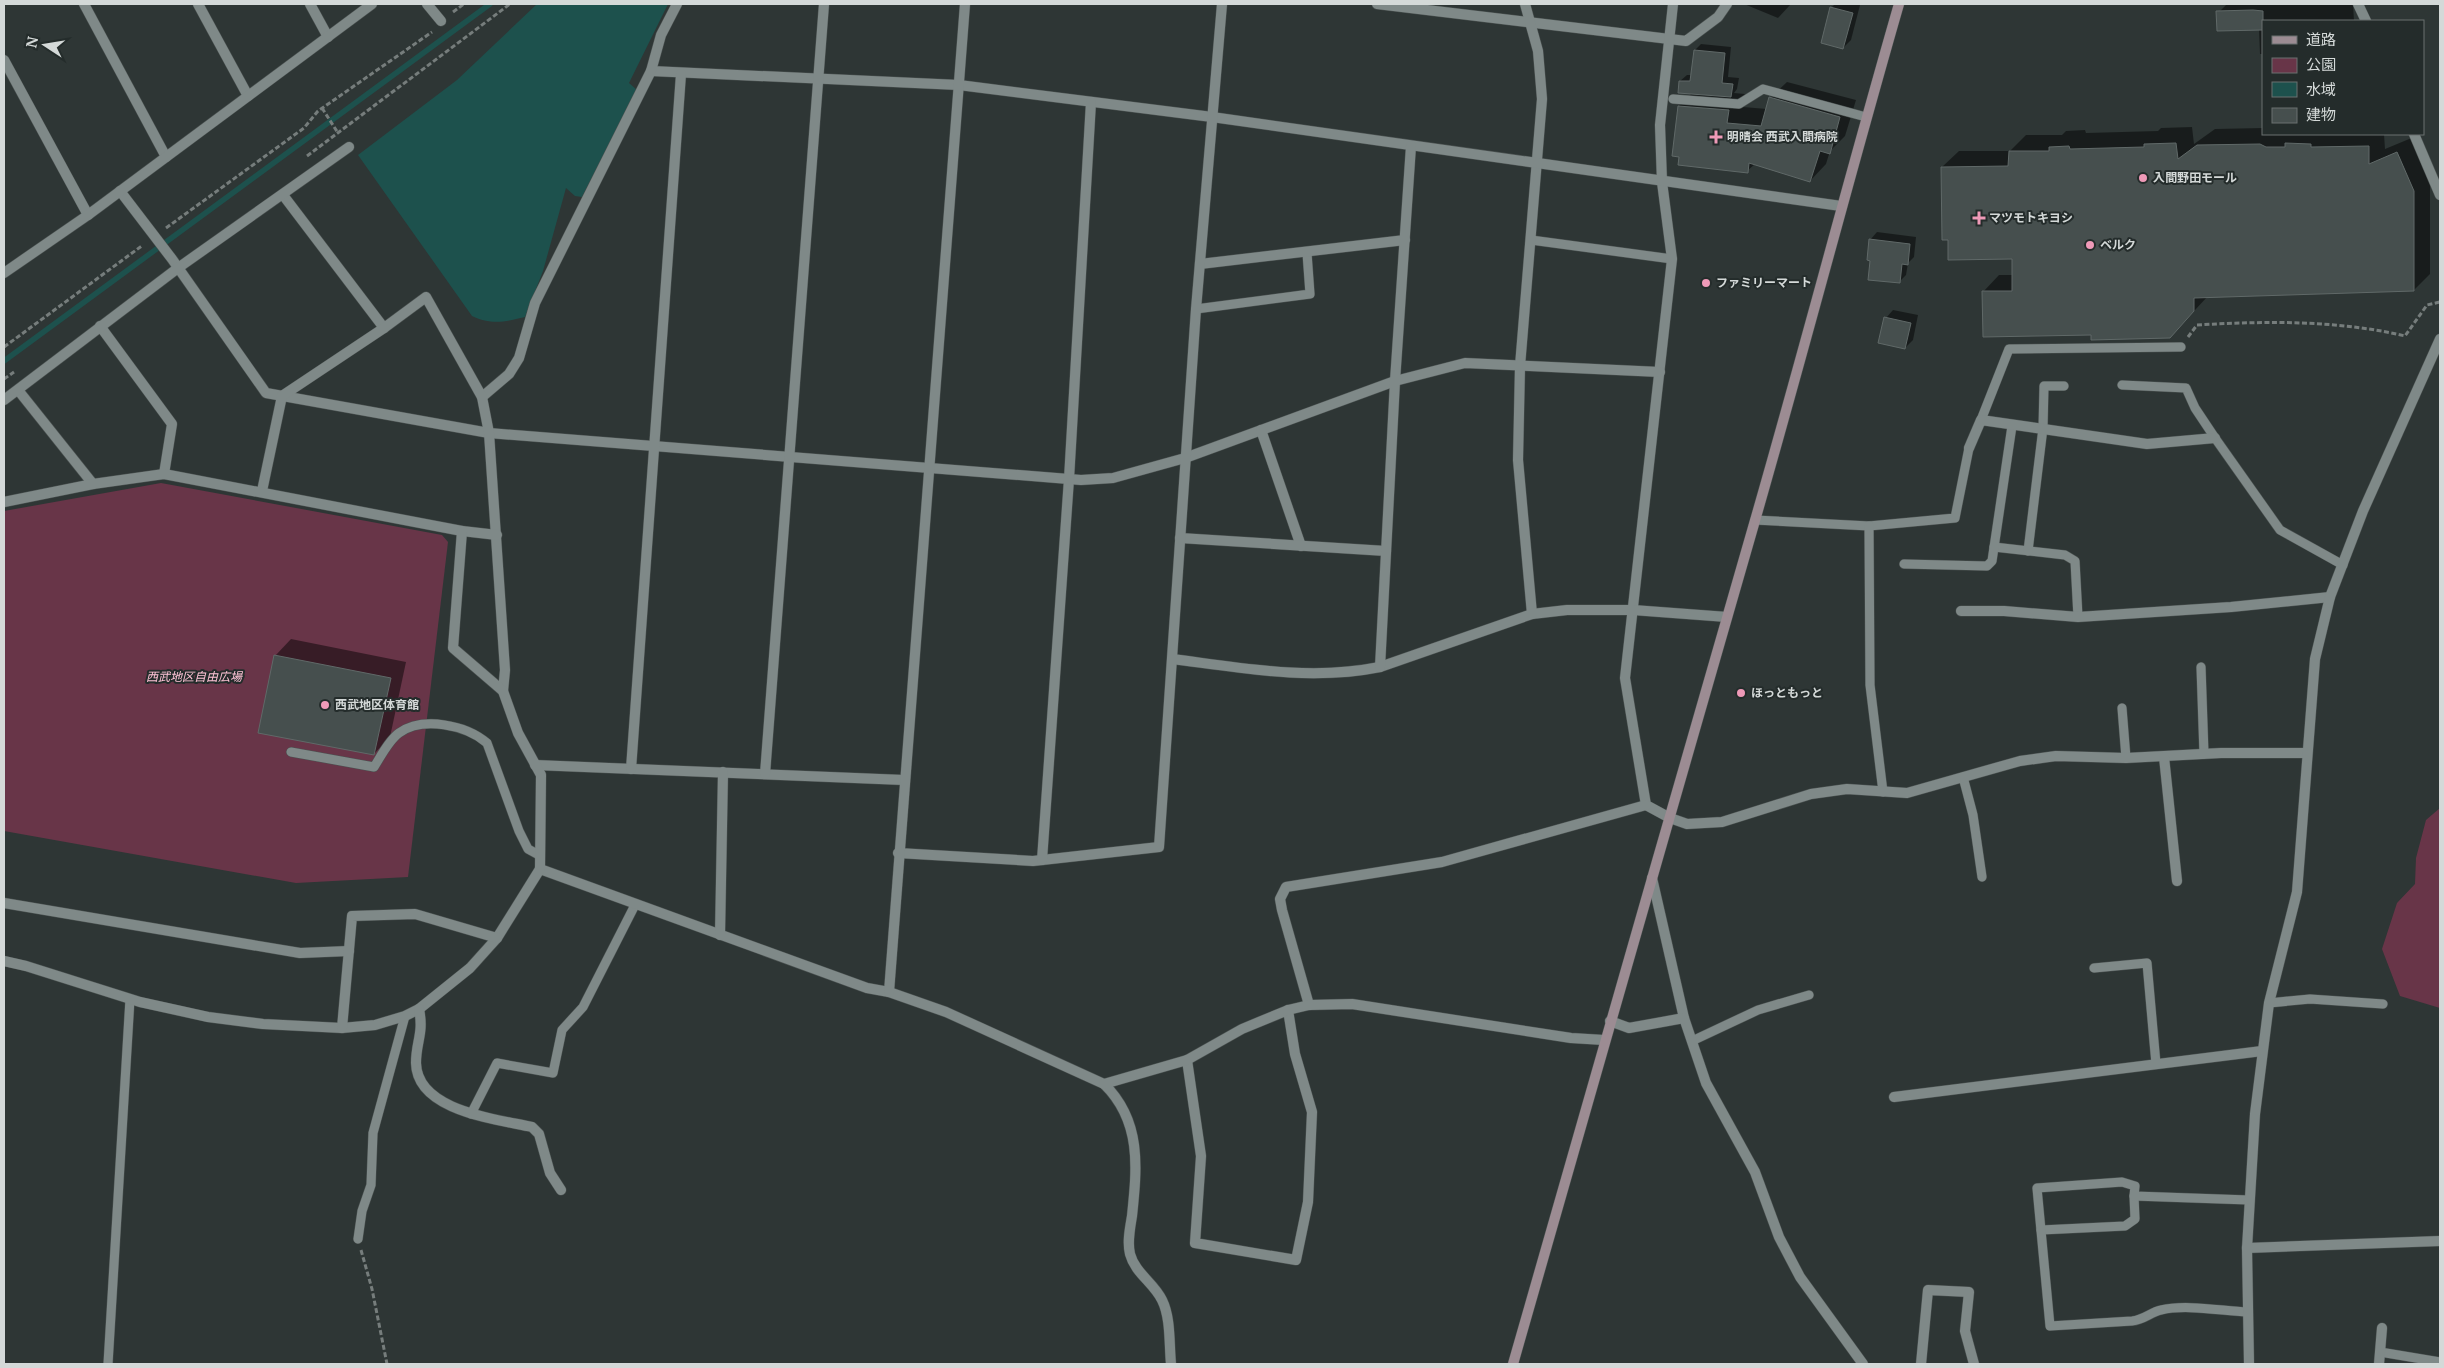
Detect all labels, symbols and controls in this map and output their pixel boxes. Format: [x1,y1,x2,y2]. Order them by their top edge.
north arrow [20,20,70,70]
legend [2262,20,2424,135]
text: 道路 [2306,30,2336,49]
text: N [22,35,42,50]
text: 公園 [2306,55,2336,74]
text: 水域 [2306,80,2336,99]
text: 建物 [2306,105,2336,124]
place label: 明晴会 西武入間病院 [1727,129,1838,144]
marker: 明晴会 西武入間病院 [1709,130,1723,144]
place label: 入間野田モール [2153,170,2237,185]
marker: 入間野田モール [2137,172,2149,184]
place label: マツモトキヨシ [1989,210,2073,225]
marker: マツモトキヨシ [1973,212,1985,224]
place label: ベルク [2100,237,2136,252]
marker: ベルク [2084,239,2096,251]
place label: ファミリーマート [1716,275,1812,290]
marker: ファミリーマート [1700,277,1712,289]
park label: 西武地区自由広場 [146,669,244,684]
place label: ほっともっと [1751,685,1823,700]
marker: ほっともっと [1735,687,1747,699]
place label: 西武地区体育館 [335,697,419,712]
marker: 西武地区体育館 [319,699,331,711]

